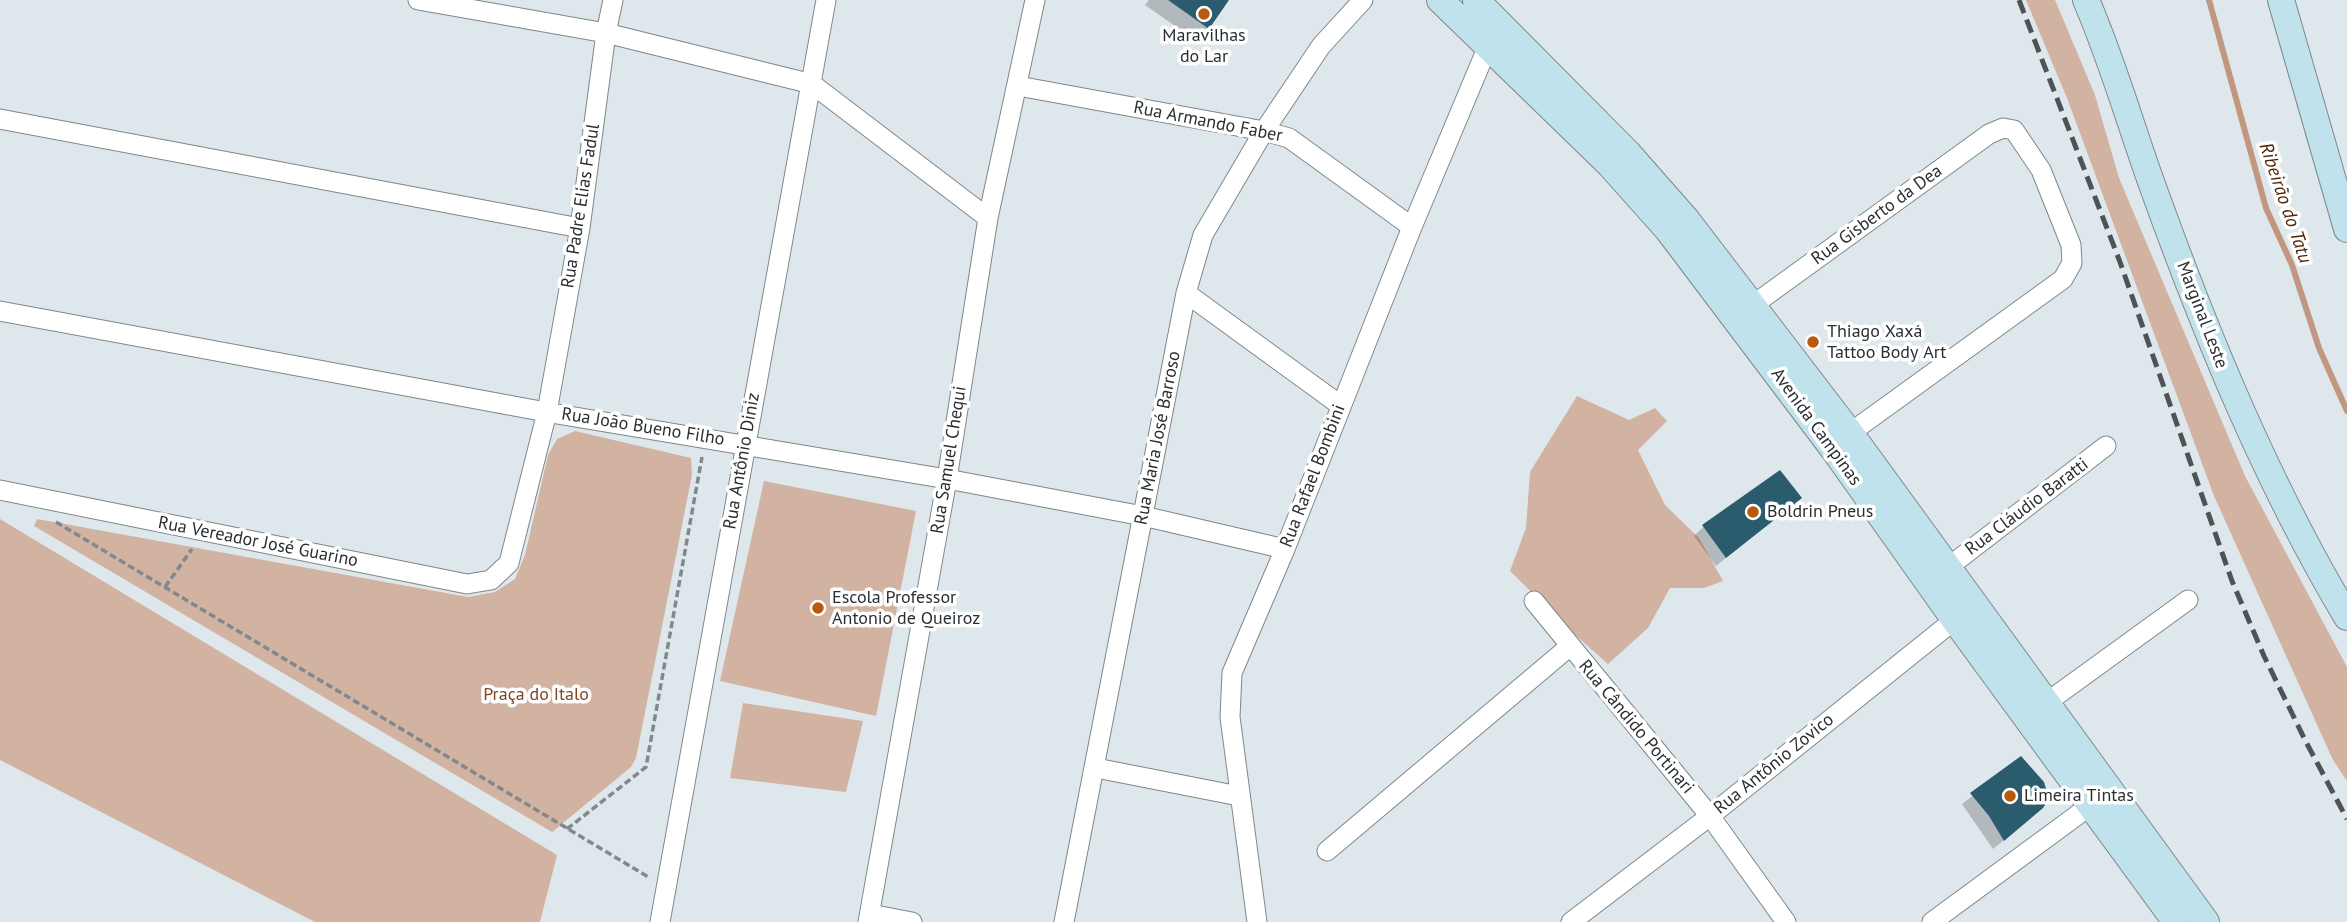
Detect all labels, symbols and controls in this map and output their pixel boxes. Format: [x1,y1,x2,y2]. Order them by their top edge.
marker: Maravilhas do Lar [1196,6,1212,22]
place label: Maravilhas do Lar [1162,25,1246,68]
street label: Rua Armando Faber [1132,97,1284,147]
street label: Rua Padre Elias Fadul [557,122,605,290]
water label: Ribeirão do Tatu [2254,140,2316,266]
street label: Rua Gisberto da Dea [1807,160,1947,270]
street label: Marginal Leste [2172,259,2232,371]
place label: Thiago Xaxá Tattoo Body Art [1827,321,1946,364]
marker: Thiago Xaxá Tattoo Body Art [1805,334,1821,350]
street label: Rua Maria José Barroso [1131,349,1185,527]
street label: Avenida Campinas [1766,364,1866,490]
street label: Rua Samuel Chequi [927,385,971,535]
street label: Rua Antônio Diniz [719,391,765,531]
street label: Rua Rafael Bombini [1276,402,1350,550]
street label: Rua João Bueno Filho [560,403,726,451]
street label: Rua Cláudio Baratti [1961,454,2093,560]
place label: Boldrin Pneus [1767,501,1873,523]
marker: Boldrin Pneus [1745,504,1761,520]
street label: Rua Vereador José Guarino [156,512,360,572]
place label: Escola Professor Antonio de Queiroz [832,587,980,630]
marker: Escola Professor Antonio de Queiroz [810,600,826,616]
street label: Rua Cândido Portinari [1574,656,1698,798]
park label: Praça do Italo [483,684,589,706]
street label: Rua Antônio Zovico [1710,709,1838,819]
place label: Limeira Tintas [2024,785,2134,807]
marker: Limeira Tintas [2002,788,2018,804]

